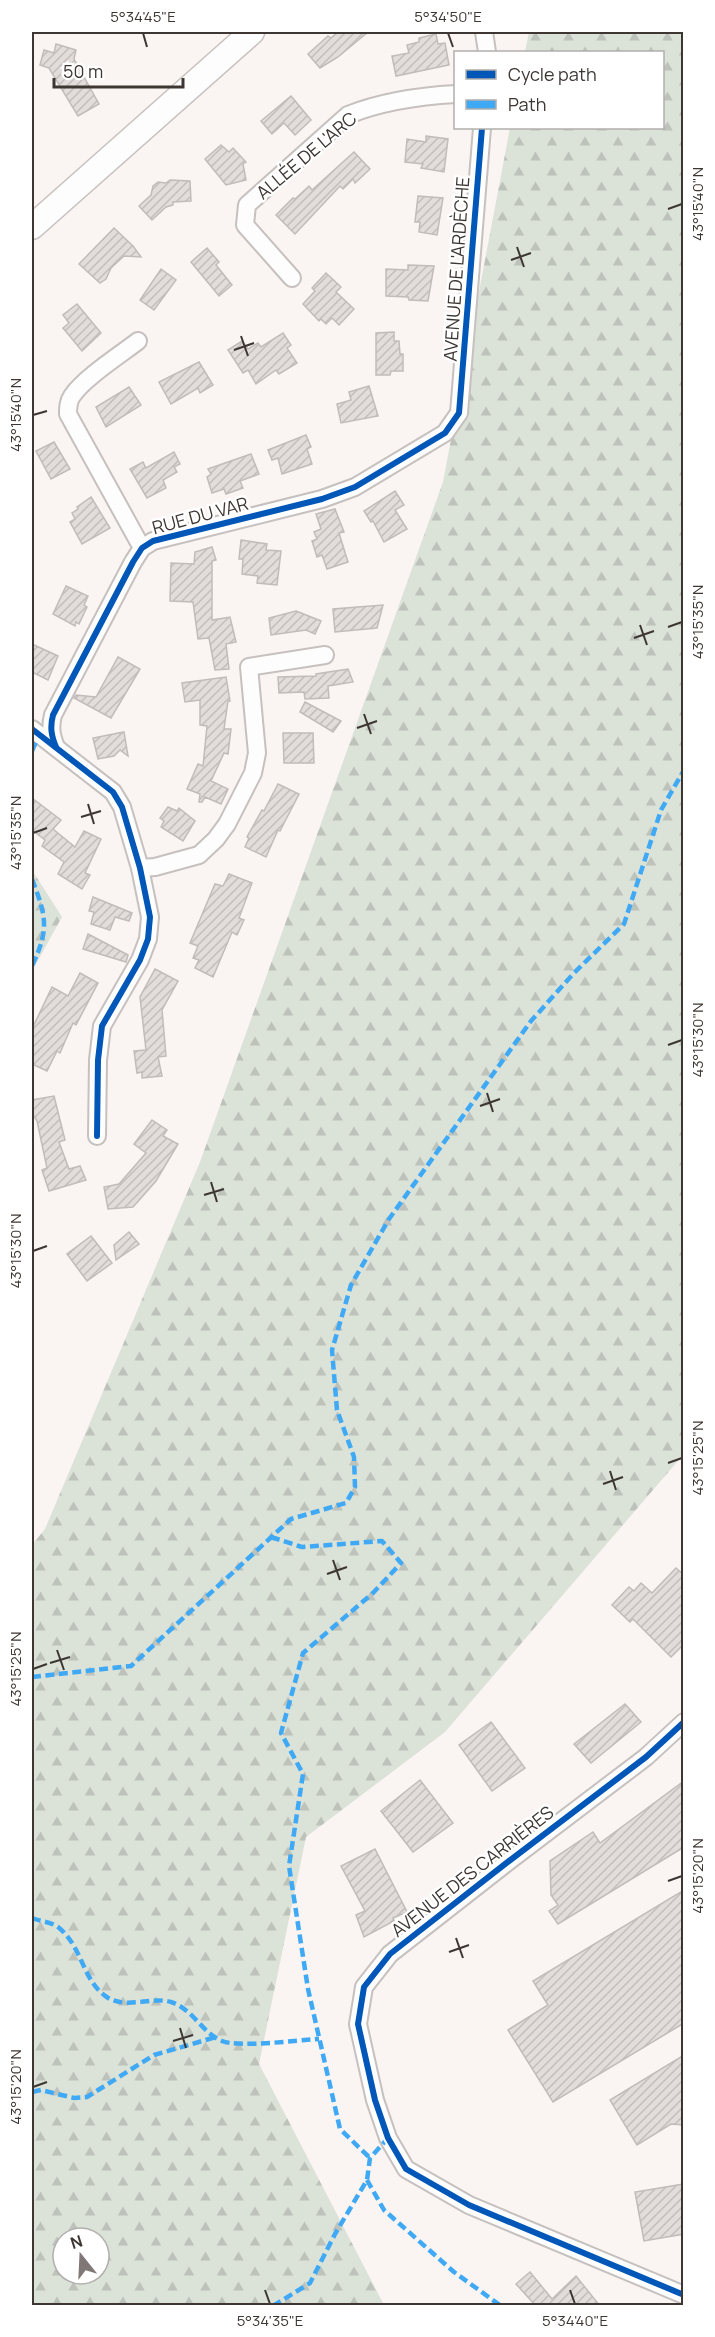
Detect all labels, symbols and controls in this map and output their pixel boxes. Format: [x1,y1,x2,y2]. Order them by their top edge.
text: 5°34'45"E [110,6,176,27]
text: 5°34'50"E [414,6,482,27]
scale bar [54,51,183,89]
legend [454,51,664,129]
text: 50 m [63,59,103,83]
text: Cycle path [508,62,597,86]
text: Path [508,92,546,116]
street label: ALLÉE DE L'ARC [251,106,361,204]
text: 43°15'40"N [687,167,708,241]
street label: AVENUE DE L'ARDÈCHE [438,176,474,362]
text: 43°15'40"N [5,378,26,452]
street label: RUE DU VAR [149,491,251,539]
text: 43°15'35"N [687,585,708,659]
text: 43°15'35"N [5,796,26,870]
text: 43°15'30"N [687,1002,708,1078]
text: 43°15'30"N [5,1213,26,1289]
text: 43°15'25"N [687,1421,708,1495]
text: 43°15'25"N [5,1632,26,1706]
street label: AVENUE DES CARRIÈRES [386,1800,558,1942]
text: 43°15'20"N [687,1838,708,1914]
text: 43°15'20"N [5,2049,26,2125]
north arrow [51,2226,111,2286]
text: N [67,2229,85,2254]
text: 5°34'35"E [237,2310,303,2331]
text: 5°34'40"E [542,2310,608,2331]

